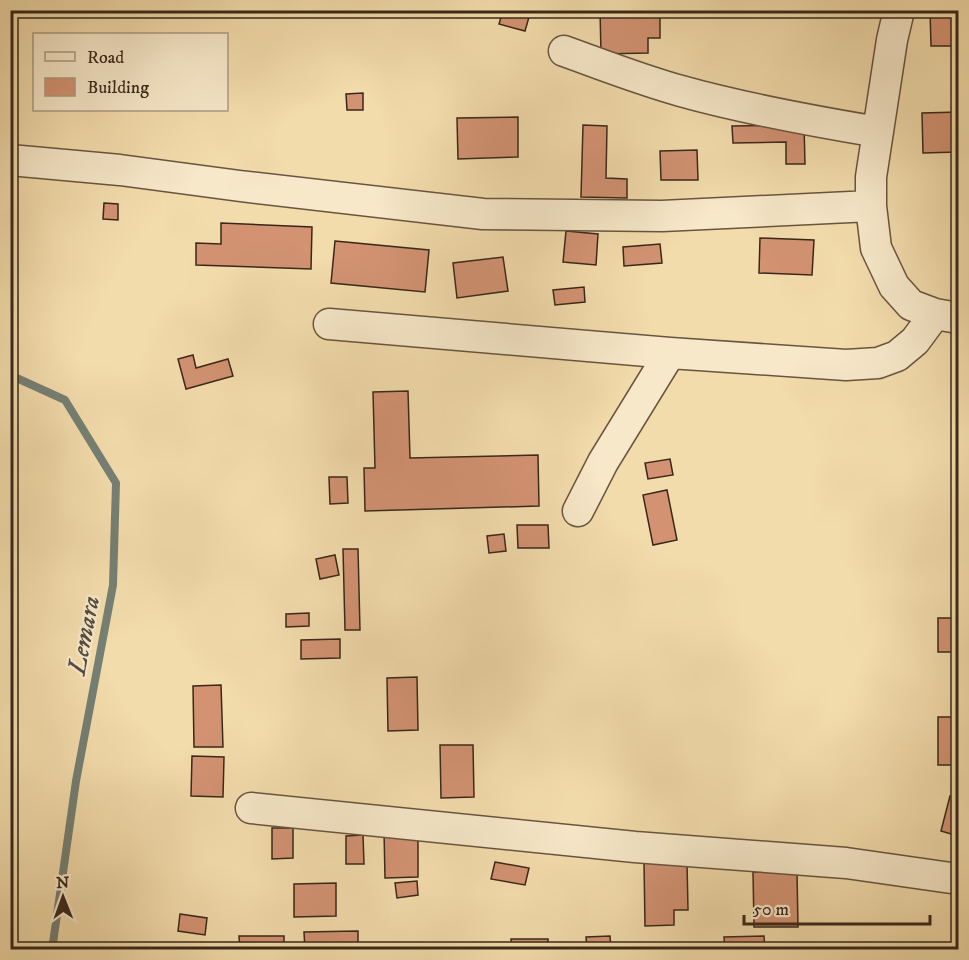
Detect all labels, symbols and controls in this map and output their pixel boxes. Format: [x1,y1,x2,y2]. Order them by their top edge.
legend [33,33,228,111]
text: Road [87,47,124,69]
text: Building [87,77,149,99]
water label: Lemara [60,593,108,679]
north arrow [33,867,93,927]
text: N [56,873,69,893]
scale bar [744,888,930,926]
text: 50 m [753,899,789,921]

